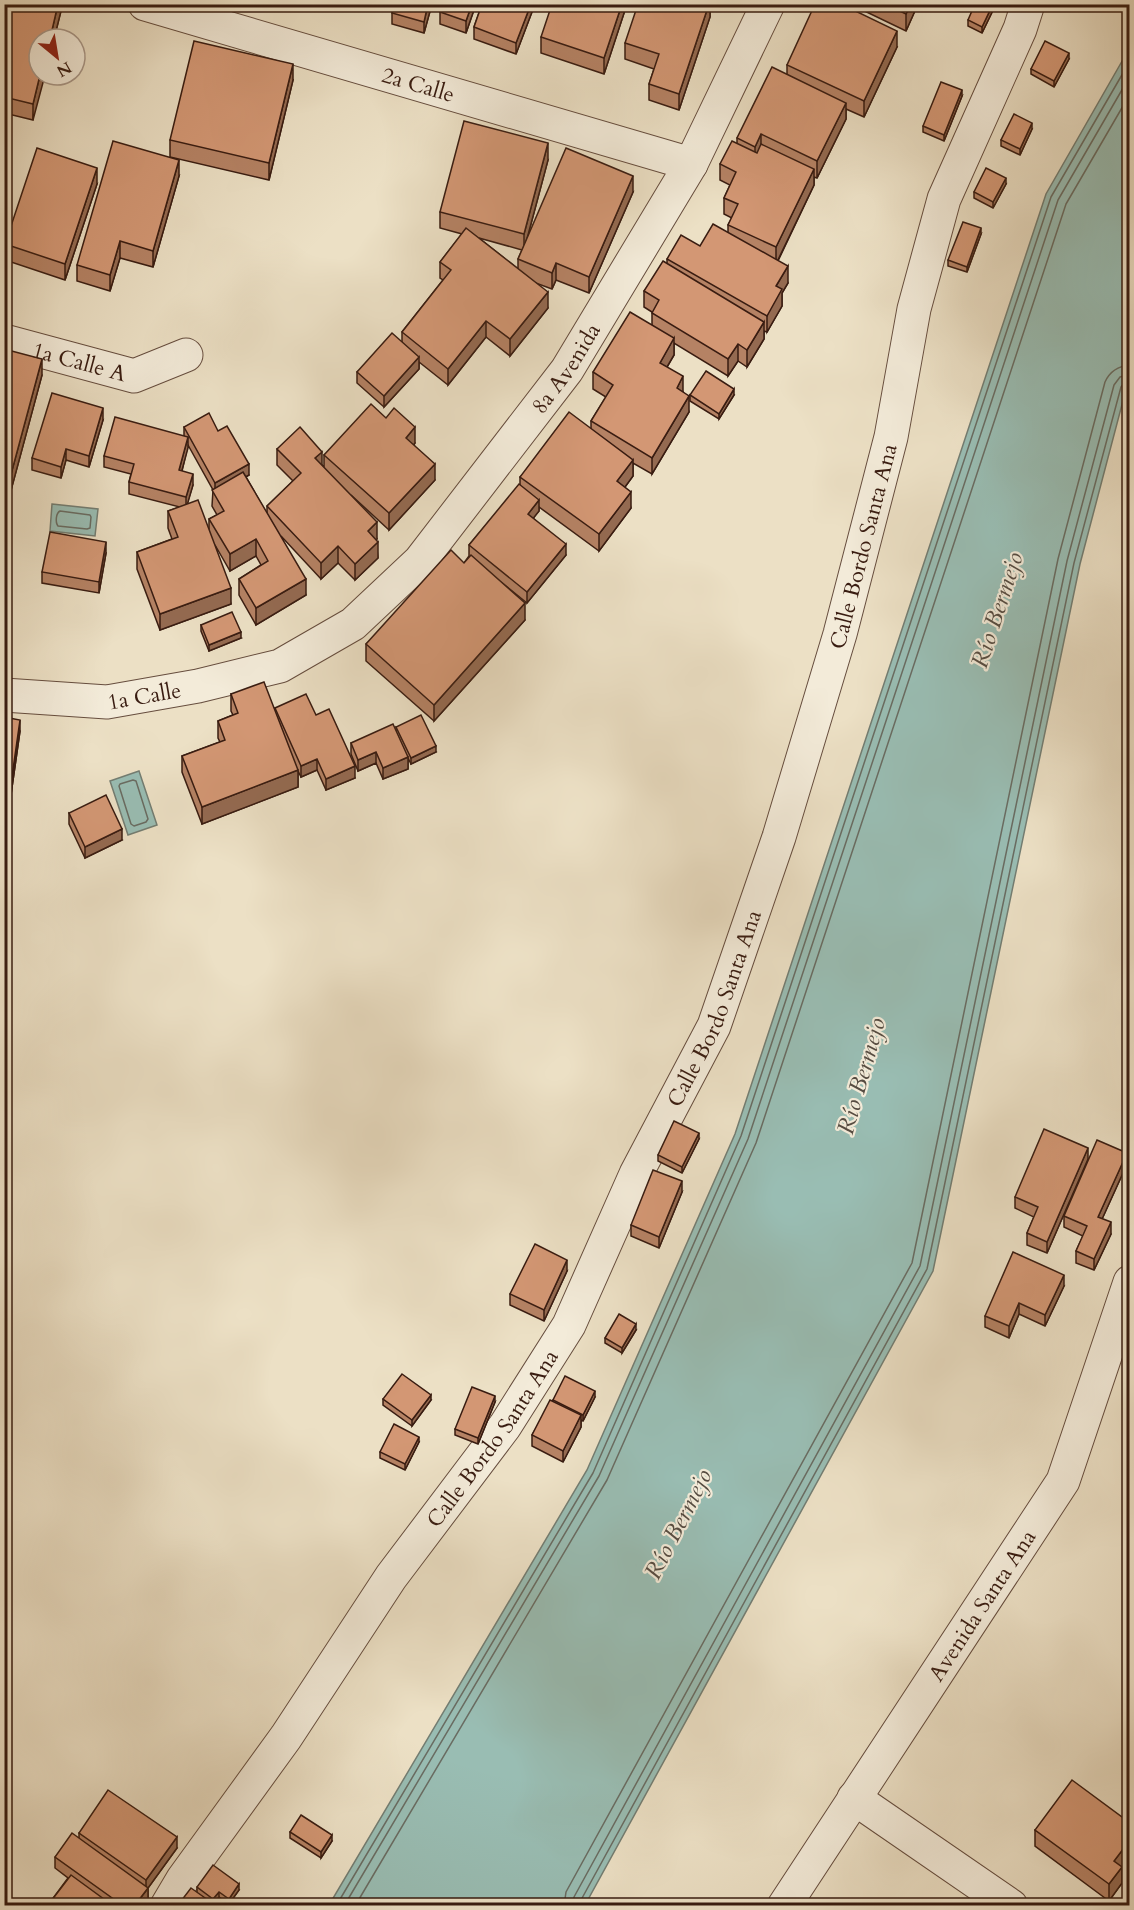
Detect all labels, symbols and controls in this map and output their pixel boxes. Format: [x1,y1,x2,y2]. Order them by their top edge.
north arrow [27,27,87,87]
text: N [52,56,76,82]
street label: 2a Calle [378,60,458,110]
street label: 8a Avenida [525,317,608,420]
street label: 1a Calle A [29,335,130,389]
street label: Calle Bordo Santa Ana [822,440,905,653]
water label: Río Bermejo [963,548,1032,672]
street label: 1a Calle [105,675,184,718]
street label: Calle Bordo Santa Ana [660,906,769,1112]
water label: Río Bermejo [829,1014,894,1138]
street label: Calle Bordo Santa Ana [420,1344,566,1534]
water label: Río Bermejo [637,1463,720,1585]
street label: Avenida Santa Ana [922,1523,1043,1687]

